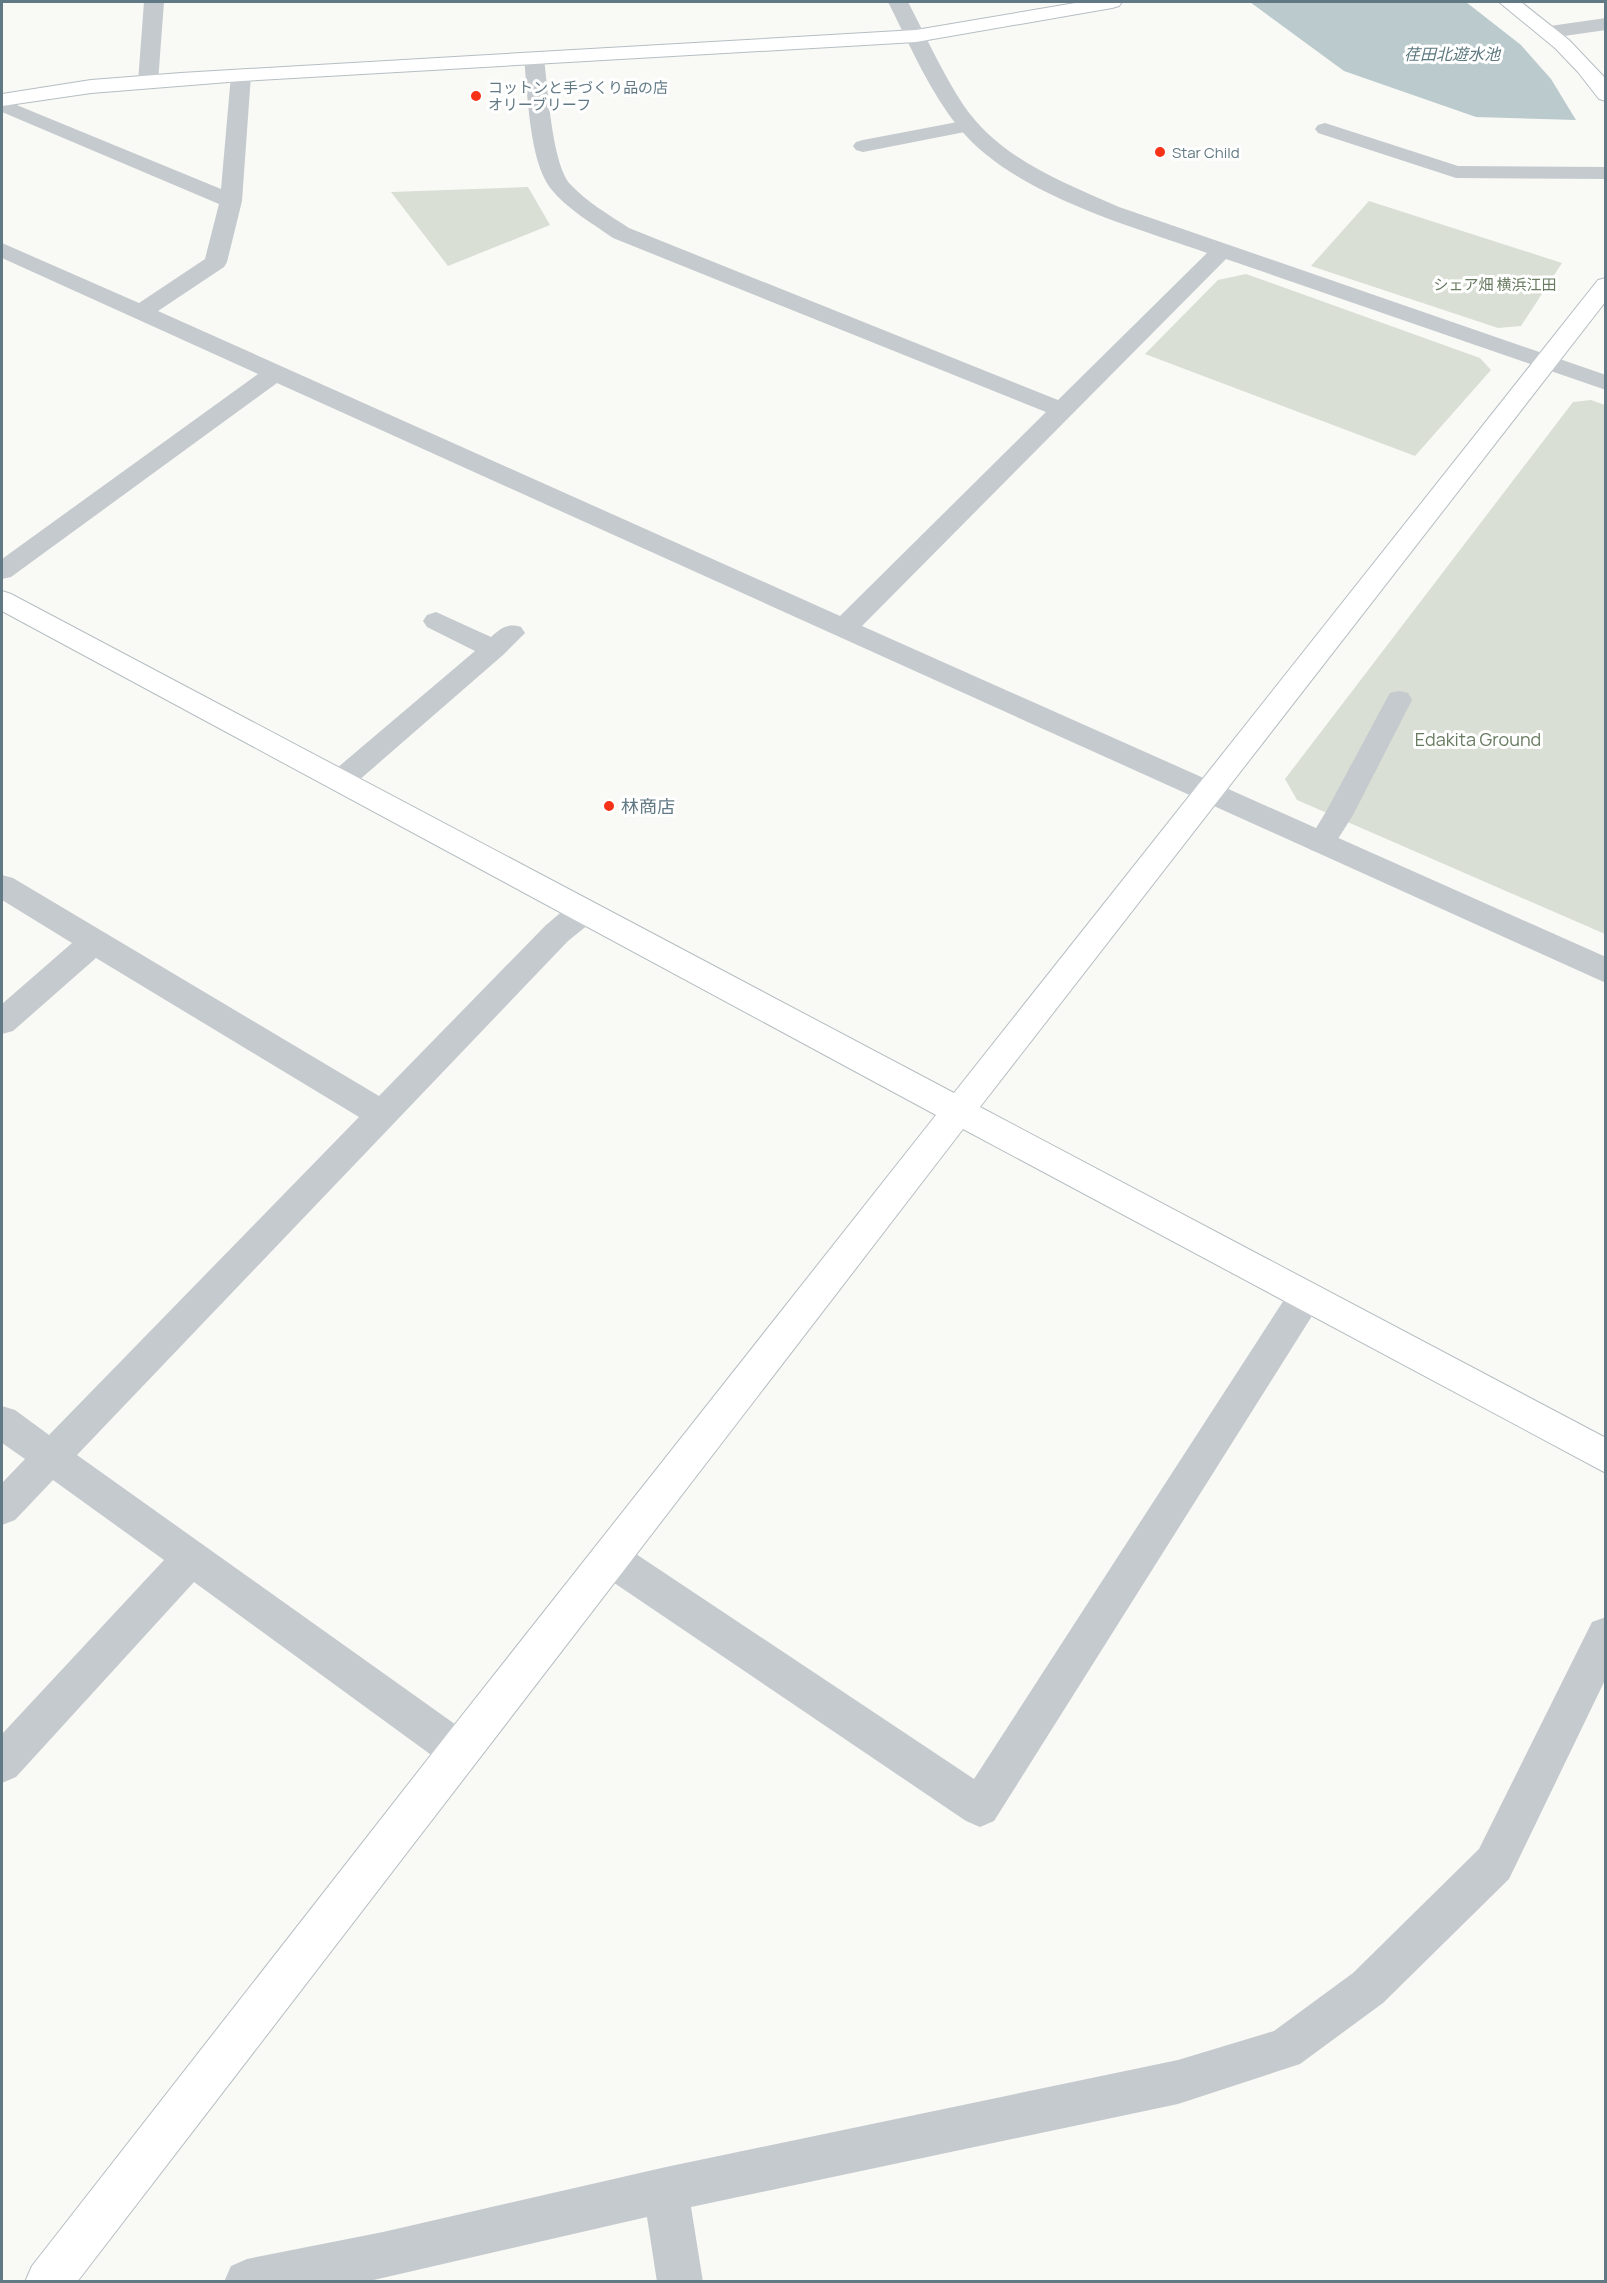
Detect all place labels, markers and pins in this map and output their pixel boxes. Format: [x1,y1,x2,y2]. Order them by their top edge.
place label: コットンと手づくり品の店 オリーブリーフ [488,77,668,115]
marker: コットンと手づくり品の店 オリーブリーフ [469,89,483,103]
place label: Star Child [1172,142,1240,163]
marker: Star Child [1153,145,1167,159]
place label: 林商店 [621,794,675,818]
marker: 林商店 [602,799,616,813]

